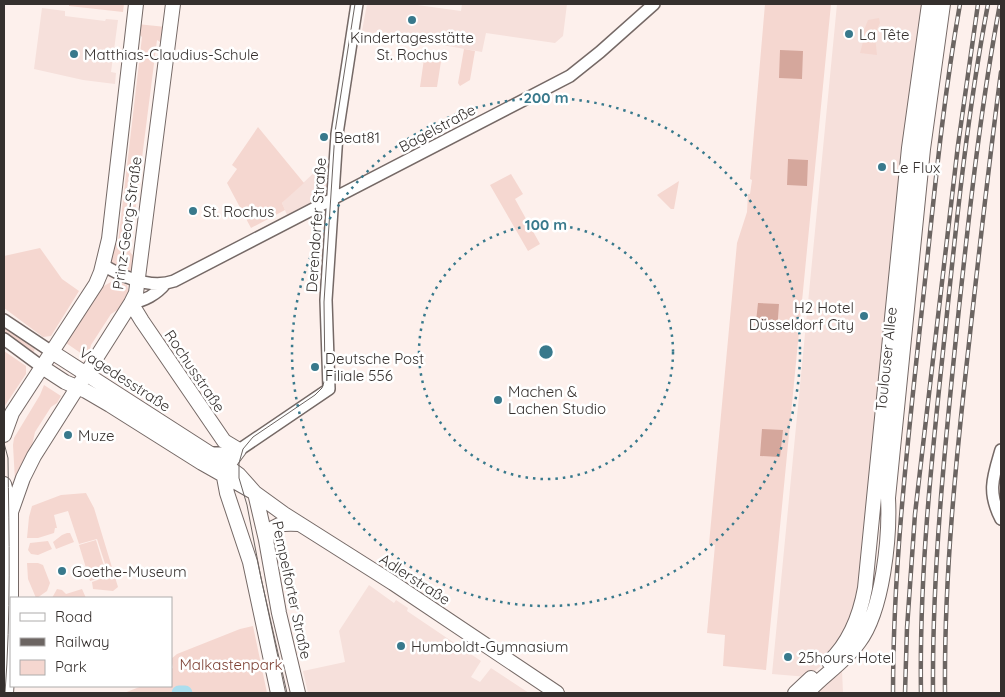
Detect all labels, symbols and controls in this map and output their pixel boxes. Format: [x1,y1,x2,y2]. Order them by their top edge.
marker: Kindertagesstätte St. Rochus [406,14,418,26]
place label: La Tête [859,25,909,44]
place label: Kindertagesstätte St. Rochus [350,28,474,64]
marker: La Tête [843,28,855,40]
place label: Matthias-Claudius-Schule [84,45,259,64]
marker: Matthias-Claudius-Schule [68,48,80,60]
text: 200 m [524,88,569,107]
street label: Bagelstraße [395,100,479,156]
place label: Beat81 [334,128,380,147]
marker: Beat81 [318,131,330,143]
street label: Prinz-Georg-Straße [108,155,146,291]
street label: Derendorfer Straße [302,157,330,293]
place label: Le Flux [892,158,940,177]
marker: Le Flux [876,161,888,173]
place label: St. Rochus [203,202,274,221]
marker: St. Rochus [187,205,199,217]
text: 100 m [525,215,567,234]
place label: H2 Hotel Düsseldorf City [749,298,854,334]
street label: Toulouser Allee [871,306,901,412]
marker: H2 Hotel Düsseldorf City [858,310,870,322]
street label: Rochusstraße [160,326,230,416]
street label: Vagedesstraße [76,342,174,416]
centre of rings [537,343,555,361]
place label: Deutsche Post Filiale 556 [325,349,424,385]
marker: Deutsche Post Filiale 556 [309,361,321,373]
place label: Machen & Lachen Studio [508,382,606,418]
marker: Machen & Lachen Studio [492,394,504,406]
place label: Muze [78,426,114,445]
marker: Muze [62,429,74,441]
street label: Pempelforter Straße [268,519,316,661]
street label: Adlerstraße [376,549,454,609]
place label: Goethe-Museum [72,562,187,581]
marker: Goethe-Museum [56,565,68,577]
legend [10,597,172,687]
text: Road [55,607,92,626]
text: Railway [55,632,110,651]
place label: Humboldt-Gymnasium [411,637,568,656]
marker: Humboldt-Gymnasium [395,640,407,652]
place label: 25hours Hotel [798,648,894,667]
marker: 25hours Hotel [782,651,794,663]
park label: Malkastenpark [179,655,283,674]
text: Park [55,657,87,676]

